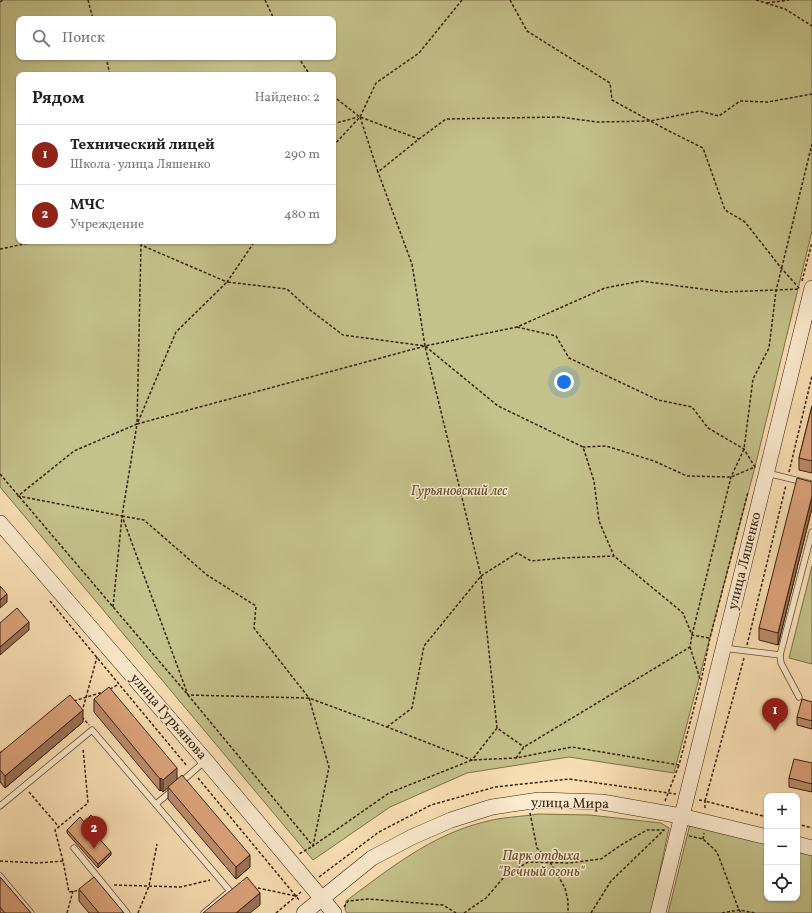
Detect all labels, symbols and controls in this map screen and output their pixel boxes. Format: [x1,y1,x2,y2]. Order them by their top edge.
search box [16,16,336,60]
icon: search [30,27,52,49]
text: Поиск [62,28,105,49]
text: Рядом [32,87,85,110]
text: Найдено: 2 [255,89,320,107]
text: Технический лицей [70,135,215,156]
text: 1 [42,146,48,164]
text: 290 m [284,146,320,164]
text: Школа · улица Ляшенко [70,156,211,174]
text: МЧС [70,195,105,216]
text: 2 [42,206,48,224]
text: 480 m [284,206,320,224]
text: Учреждение [70,216,144,234]
your location [554,372,574,392]
park label: Гурьяновский лес [411,482,507,501]
street label: улица Ляшенко [724,510,766,612]
street label: улица Гурьянова [125,670,211,764]
pin: 1 [762,698,788,731]
map controls [764,793,800,901]
button: + [764,793,800,829]
street label: улица Мира [531,794,609,814]
pin: 2 [81,816,107,849]
button: − [764,829,800,865]
park label: Парк отдыха "Вечный огонь" [498,847,586,882]
button: locate [764,865,800,901]

